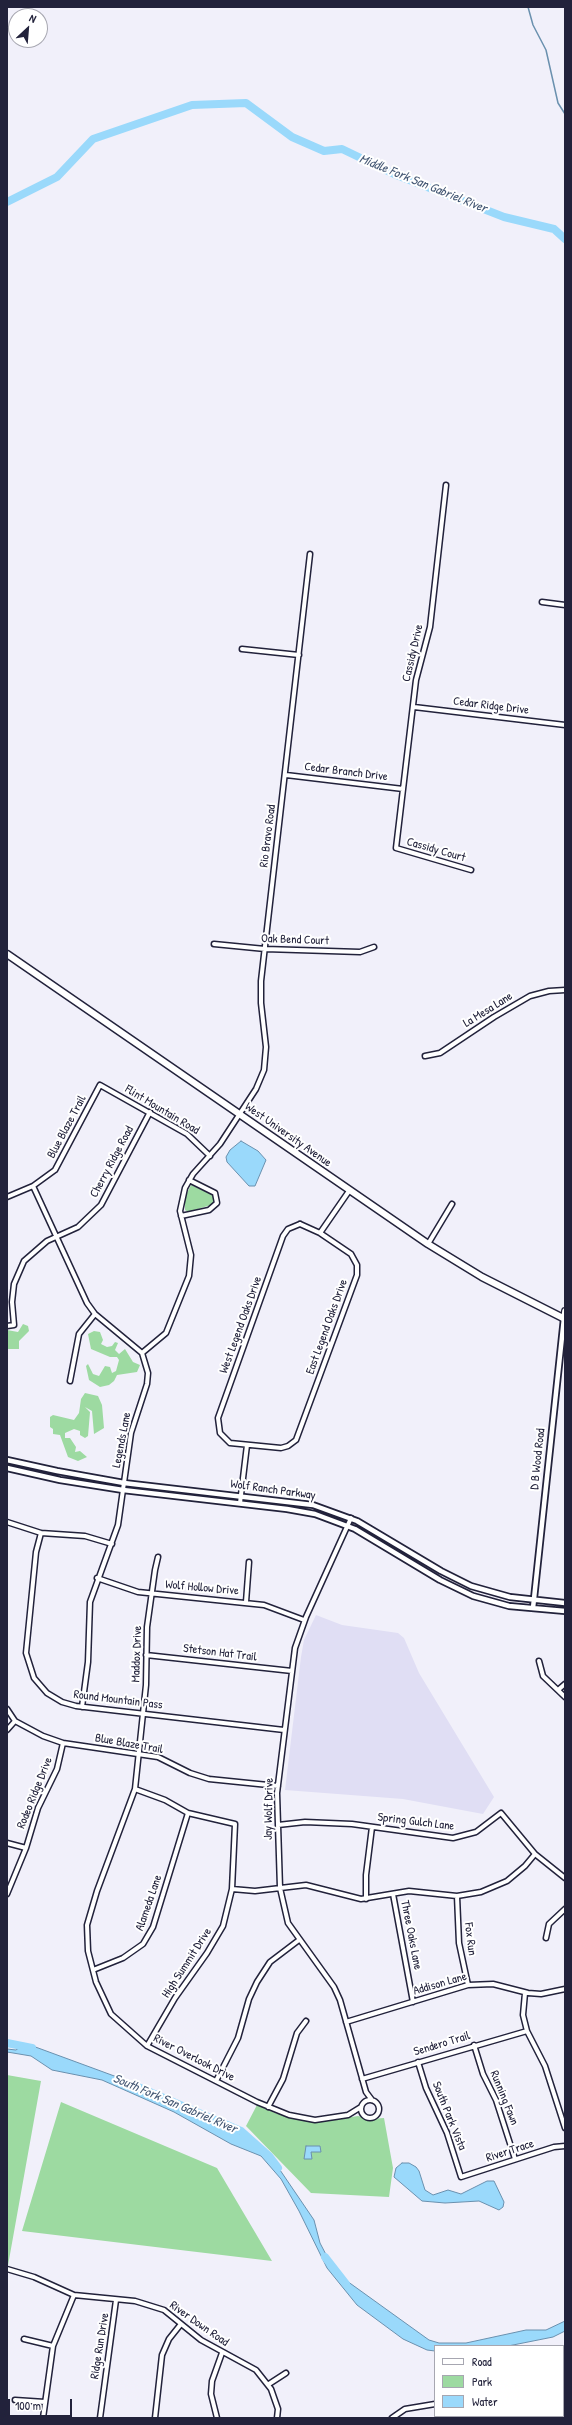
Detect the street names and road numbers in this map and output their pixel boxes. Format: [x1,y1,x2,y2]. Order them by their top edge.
street label: Cassidy Drive [399,623,427,683]
street label: Cedar Ridge Drive [452,694,530,718]
street label: Cedar Branch Drive [303,760,389,784]
street label: Rio Bravo Road [257,804,279,868]
street label: Cassidy Court [405,835,467,865]
street label: Oak Bend Court [261,932,329,948]
street label: La Mesa Lane [461,989,515,1031]
street label: Flint Mountain Road [122,1082,202,1138]
street label: Blue Blaze Trail [44,1093,90,1161]
street label: West University Avenue [242,1100,334,1170]
street label: Cherry Ridge Road [87,1124,137,1200]
street label: West Legend Oaks Drive [217,1275,265,1375]
street label: East Legend Oaks Drive [303,1278,351,1376]
street label: Legends Lane [110,1411,134,1469]
street label: D B Wood Road [528,1428,548,1490]
street label: Wolf Ranch Parkway [229,1477,317,1503]
street label: Wolf Hollow Drive [165,1578,239,1598]
street label: Maddox Drive [129,1625,145,1683]
street label: Stetson Hat Trail [182,1641,258,1665]
street label: Round Mountain Pass [73,1687,163,1713]
street label: Blue Blaze Trail [94,1731,164,1757]
street label: Rodeo Ridge Drive [14,1755,56,1831]
street label: Jay Wolf Drive [261,1778,277,1840]
street label: Spring Gulch Lane [377,1810,455,1834]
street label: Alameda Lane [133,1873,165,1933]
street label: Three Oaks Lane [397,1899,425,1971]
street label: Fox Run [461,1922,479,1956]
street label: High Summit Drive [159,1925,215,2001]
street label: Addison Lane [412,1970,468,1998]
street label: Sendero Trail [412,2029,472,2059]
street label: River Overlook Drive [151,2031,237,2085]
street label: Running Fawn [487,2069,521,2127]
street label: South Park Vista [429,2080,469,2152]
street label: River Trace [484,2137,536,2165]
street label: River Down Road [167,2298,231,2350]
street label: Ridge Run Drive [88,2312,112,2380]

